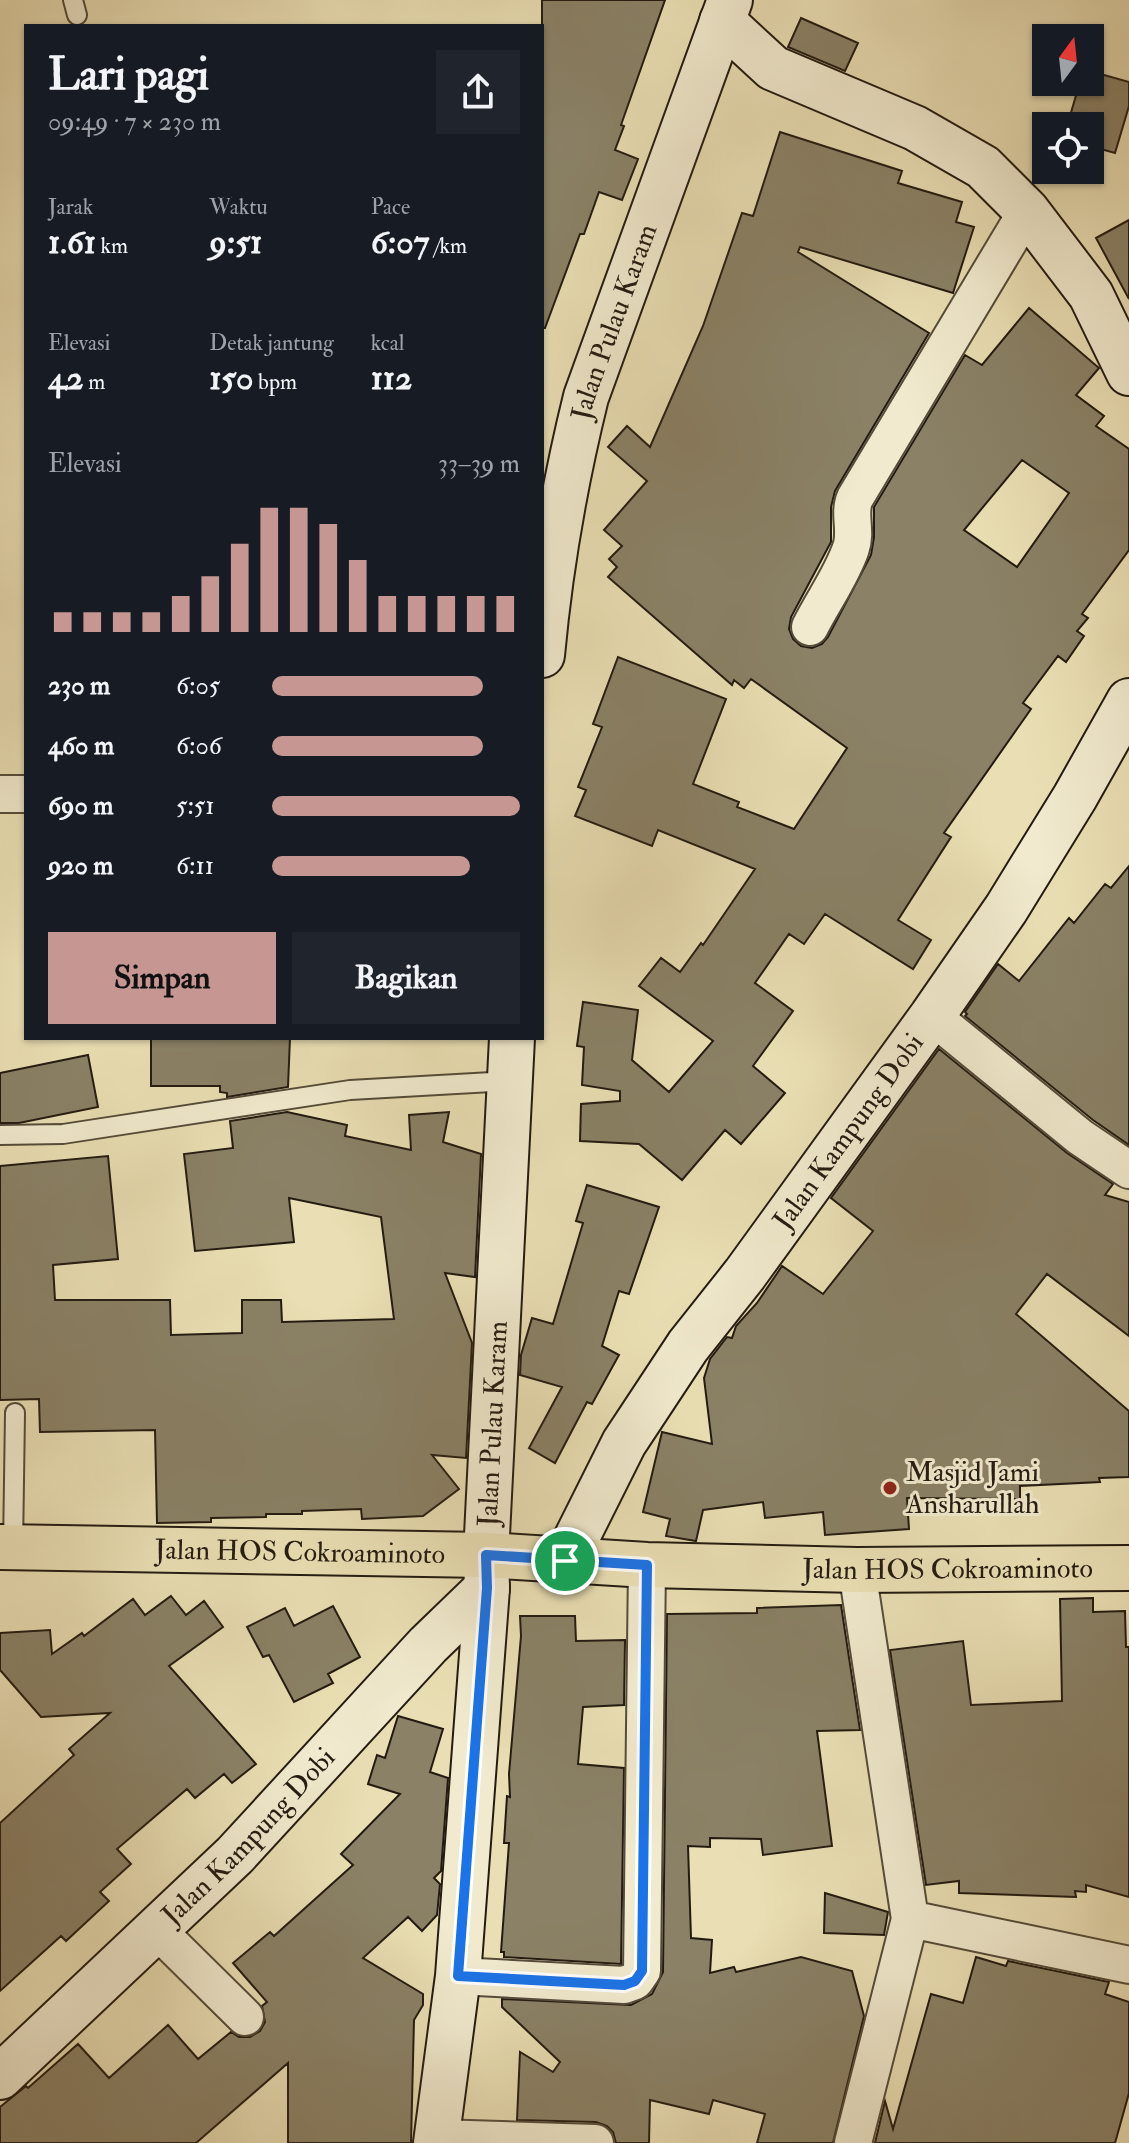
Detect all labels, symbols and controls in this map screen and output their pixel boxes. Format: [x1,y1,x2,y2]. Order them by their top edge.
north arrow [1032,24,1104,96]
map controls [1032,24,1104,184]
text: Lari pagi [48,48,209,103]
button: share [436,50,520,134]
text: 09:49 · 7 × 230 m [48,106,221,138]
button: locate [1032,112,1104,184]
text: Jarak [48,193,93,221]
text: Waktu [209,193,268,221]
text: Pace [371,193,410,221]
street label: Jalan Pulau Karam [563,219,665,424]
text: 1.61 [48,221,96,264]
text: 9:51 [209,221,262,264]
text: 6:07 [371,221,429,264]
text: km [96,232,128,260]
text: /km [429,232,467,260]
text: Elevasi [48,329,110,357]
text: Detak jantung [209,329,334,357]
text: kcal [371,329,404,357]
text: 42 [48,357,84,400]
text: 150 [209,357,253,400]
text: 112 [371,357,412,400]
text: m [84,368,105,396]
text: bpm [253,368,297,396]
text: Elevasi [48,448,122,480]
text: 33–39 m [438,448,520,480]
text: 230 m [48,670,110,702]
text: 6:05 [176,670,220,702]
text: 460 m [48,730,114,762]
text: 6:06 [176,730,222,762]
text: 690 m [48,790,113,822]
text: 5:51 [176,790,215,822]
text: 920 m [48,850,113,882]
text: 6:11 [176,850,214,882]
button: Simpan [48,932,276,1024]
button: Bagikan [292,932,520,1024]
street label: Jalan Kampung Dobi [765,1026,931,1237]
street label: Jalan Pulau Karam [470,1320,515,1529]
place label: Masjid Jami Ansharullah [905,1455,1040,1522]
marker: Masjid Jami Ansharullah [881,1479,899,1497]
pin [531,1527,599,1595]
street label: Jalan HOS Cokroaminoto [153,1532,445,1572]
icon: arrive [543,1539,587,1583]
street label: Jalan HOS Cokroaminoto [801,1551,1093,1588]
street label: Jalan Kampung Dobi [154,1740,342,1933]

